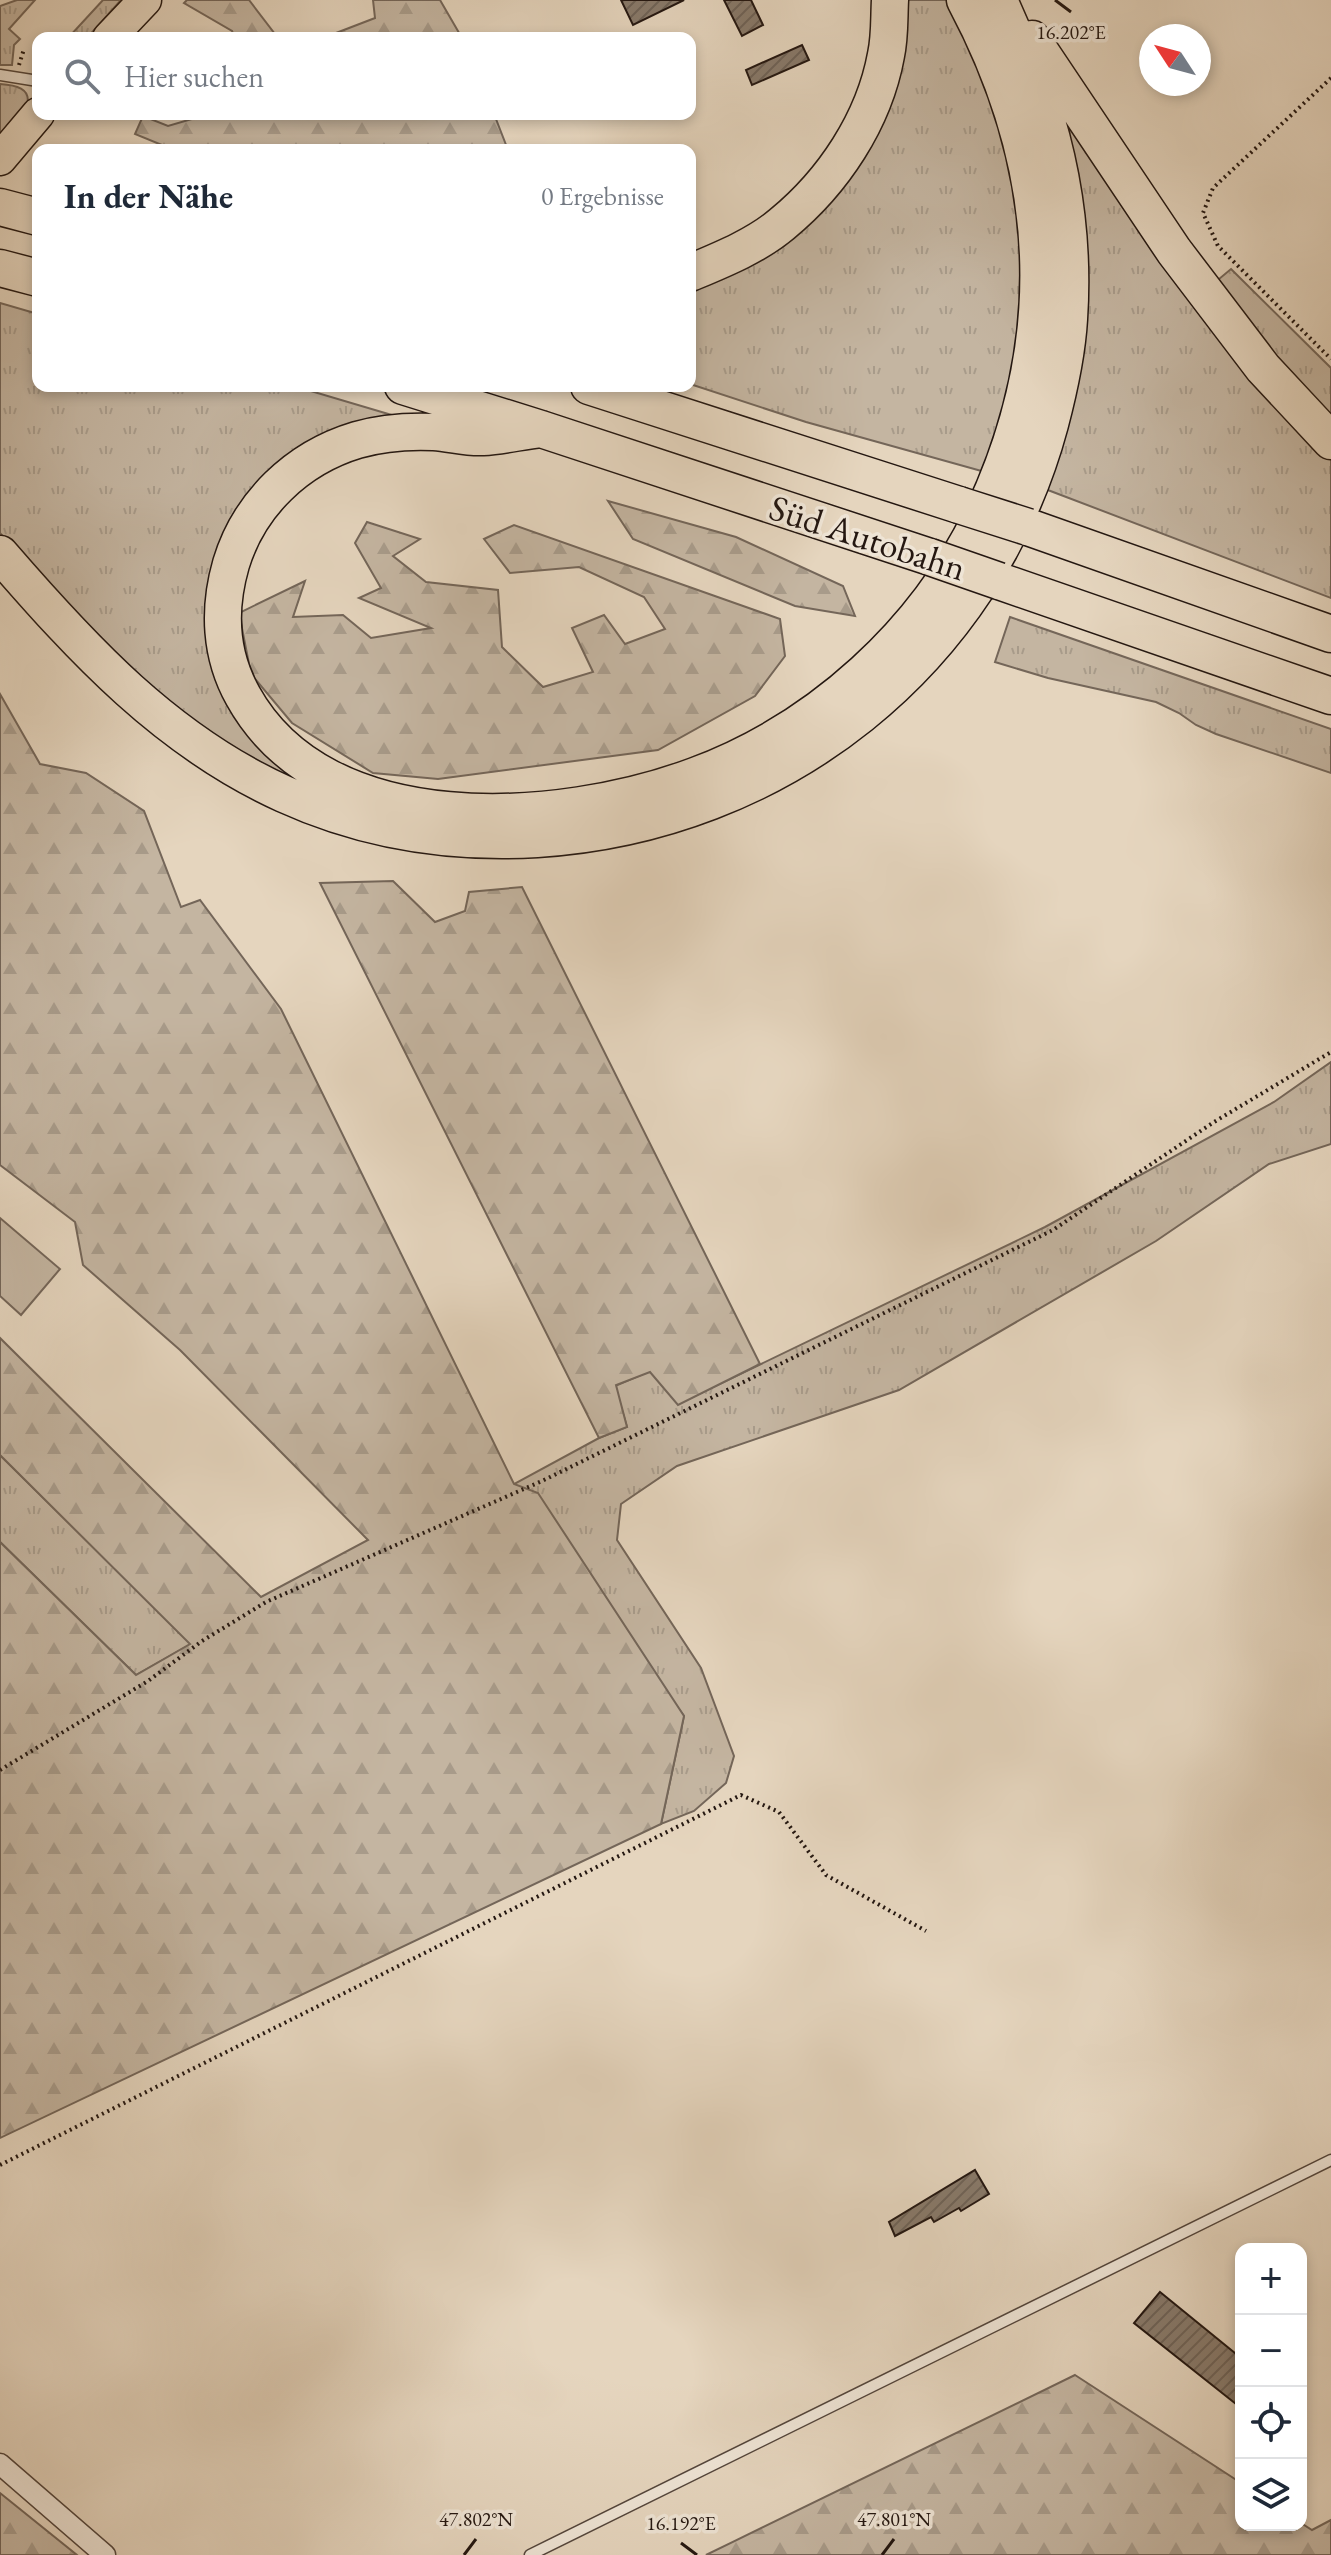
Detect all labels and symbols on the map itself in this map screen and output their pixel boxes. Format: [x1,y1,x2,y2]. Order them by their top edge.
text: 16.202°E [1036,19,1106,45]
north arrow [1139,24,1211,96]
street label: Süd Autobahn [764,484,972,591]
text: 47.802°N [439,2506,513,2532]
text: 47.801°N [857,2506,931,2532]
text: 16.192°E [646,2510,716,2536]

